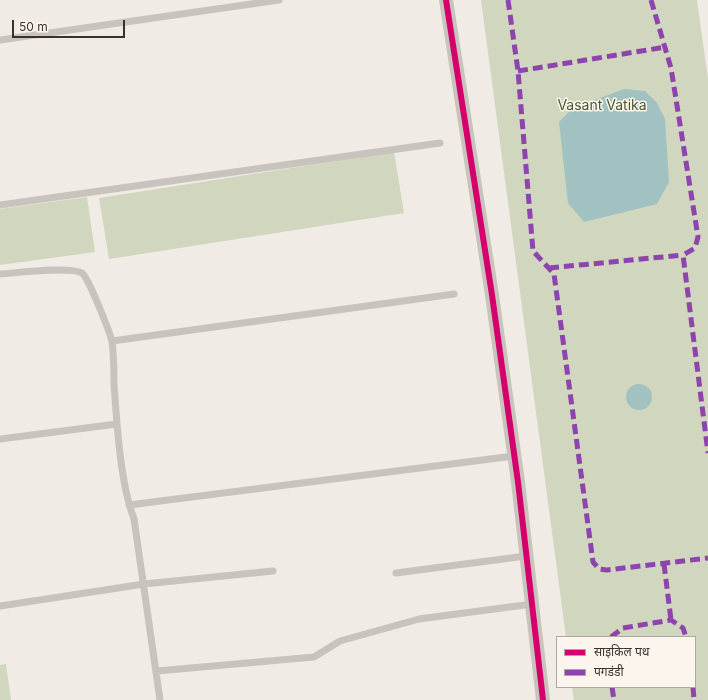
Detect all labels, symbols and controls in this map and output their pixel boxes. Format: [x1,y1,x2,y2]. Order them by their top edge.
scale bar [14,12,127,38]
text: 50 m [19,19,48,34]
park label: Vasant Vatika [557,98,647,114]
legend [556,636,696,688]
text: साइकिल पथ [594,644,649,659]
text: पगडंडी [594,664,624,679]

